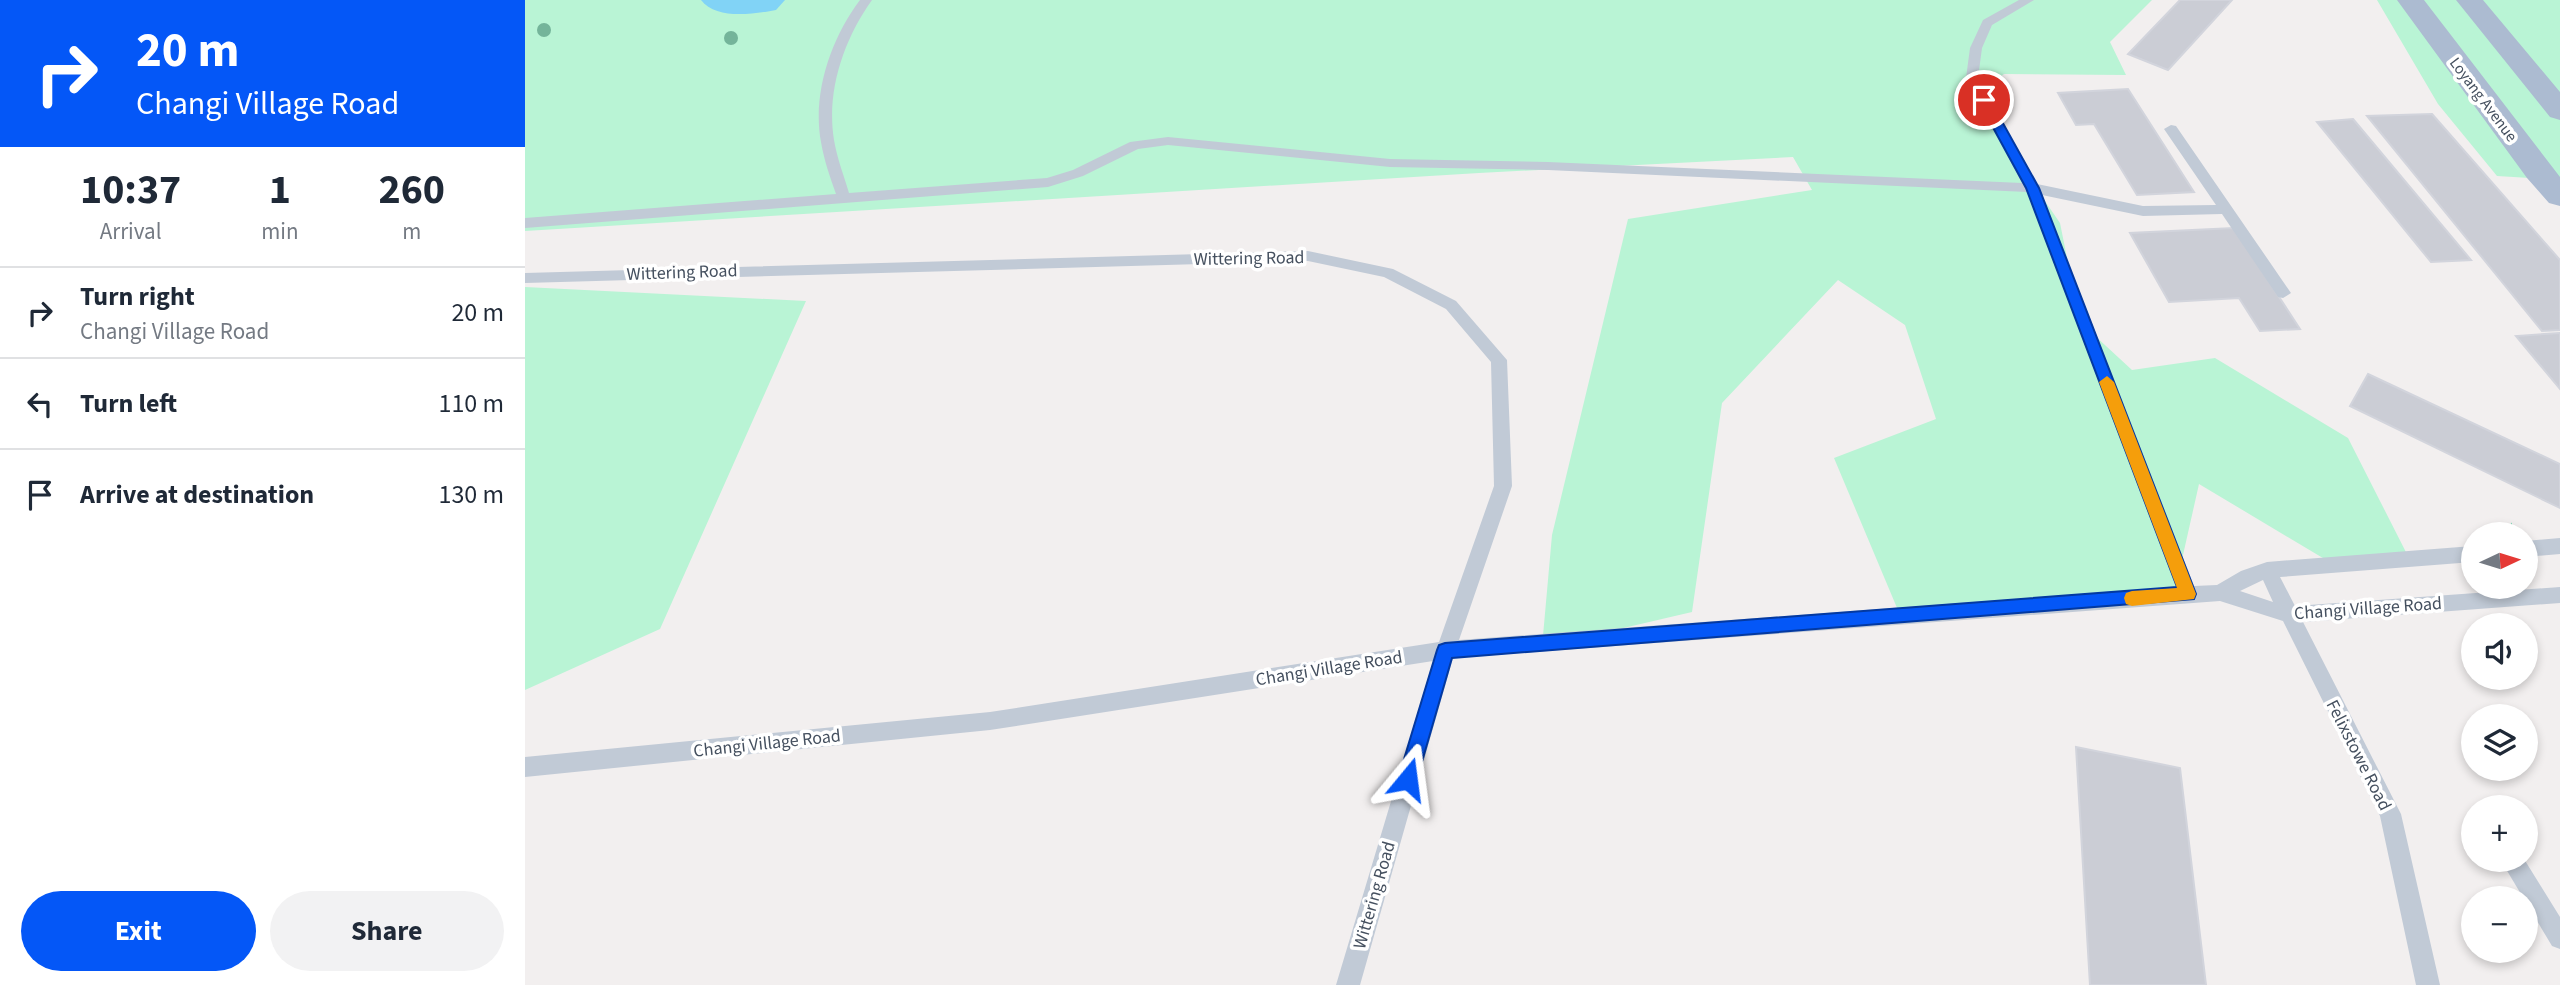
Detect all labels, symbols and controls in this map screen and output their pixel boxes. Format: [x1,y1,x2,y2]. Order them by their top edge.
text: 20 m [136,16,240,86]
icon: right [21,28,112,119]
street label: Loyang Avenue [2444,53,2522,146]
pin [1954,70,2014,130]
text: Changi Village Road [136,81,399,127]
icon: arrive [1965,81,2003,119]
text: 10:37 [80,160,181,220]
text: 1 [269,160,291,220]
text: 260 [378,160,445,220]
text: Arrival [100,215,162,248]
text: min [261,215,299,248]
text: m [402,215,421,248]
street label: Wittering Road [1193,245,1305,272]
street label: Wittering Road [626,258,738,287]
text: Turn right [80,278,195,315]
icon: right [21,294,59,332]
text: 20 m [451,294,504,331]
text: Changi Village Road [80,315,269,348]
icon: left [21,385,59,423]
text: Turn left [80,385,177,422]
text: 110 m [438,385,504,422]
icon: arrive [21,476,59,514]
text: Arrive at destination [80,476,314,513]
text: 130 m [438,476,504,513]
north arrow [2461,522,2537,598]
map controls [2461,522,2538,963]
street label: Changi Village Road [2293,591,2443,626]
button: sound [2461,613,2538,690]
street label: Changi Village Road [1254,645,1404,692]
street label: Felixstowe Road [2320,695,2397,815]
button: layers [2461,704,2538,781]
street label: Changi Village Road [692,723,842,764]
position arrow [1371,742,1445,816]
button: + [2461,795,2538,872]
street label: Wittering Road [1347,838,1402,952]
button: − [2461,886,2538,963]
button: Exit [21,891,256,971]
button: Share [270,891,504,971]

